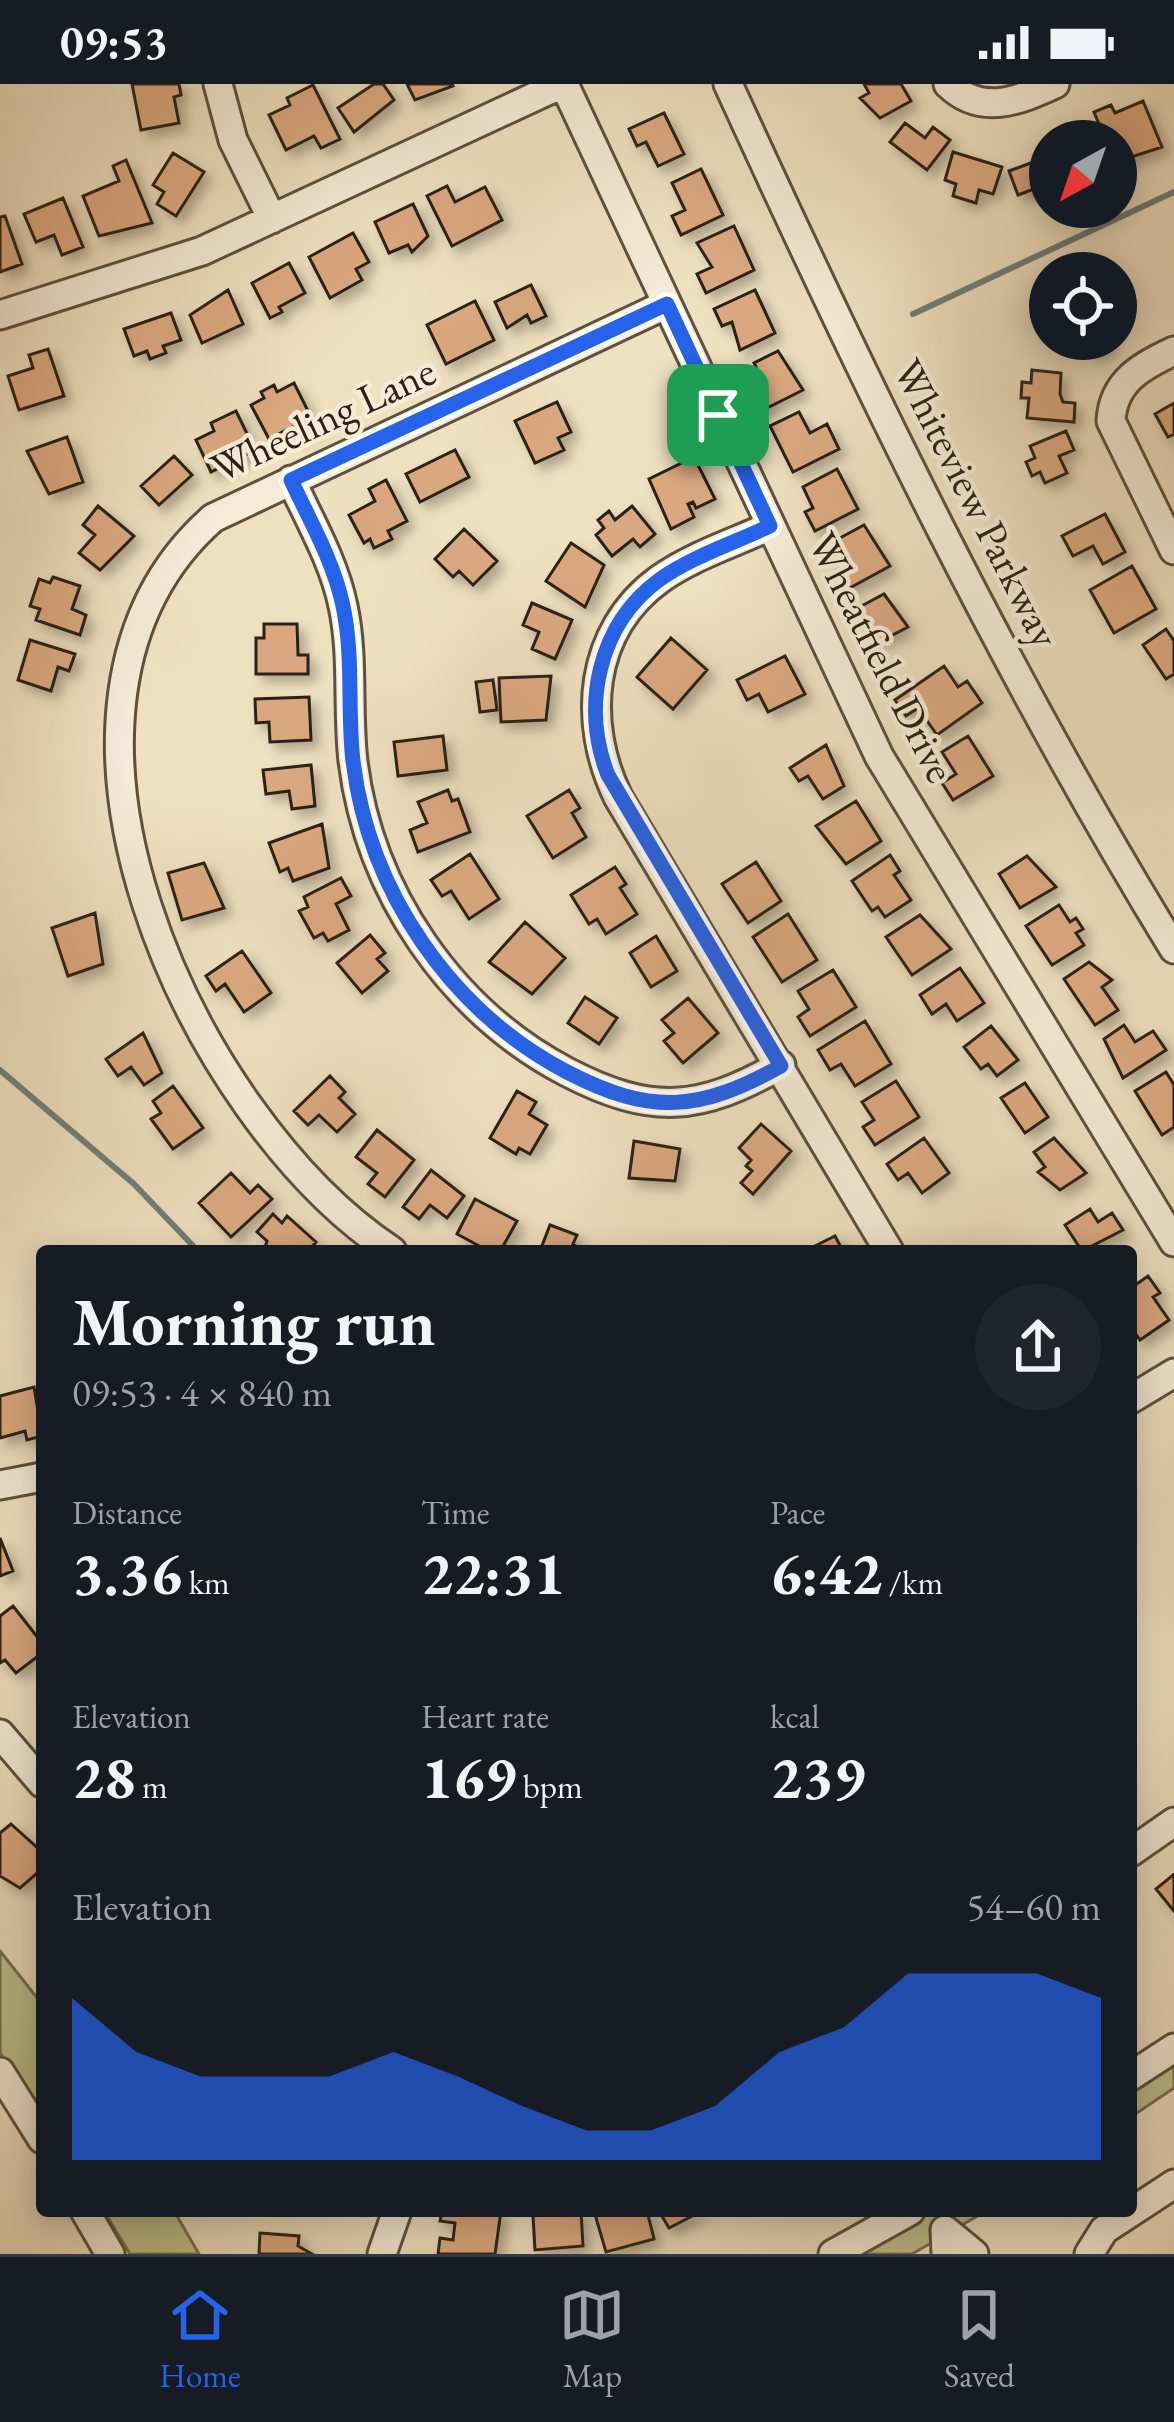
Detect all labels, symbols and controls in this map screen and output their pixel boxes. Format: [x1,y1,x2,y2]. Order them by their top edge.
text: 09:53 [60,13,168,71]
north arrow [1029,120,1137,228]
map controls [1029,120,1137,360]
button: locate [1029,252,1137,360]
street label: Wheeling Lane [202,343,444,495]
street label: Whiteview Parkway [881,349,1074,657]
pin [667,364,769,466]
icon: arrive [685,382,751,448]
street label: Wheatfield Drive [795,522,969,792]
text: Morning run [72,1279,436,1365]
button: share [975,1284,1101,1410]
text: 09:53 · 4 × 840 m [72,1367,332,1418]
text: Distance [72,1491,182,1534]
text: Time [421,1491,490,1534]
text: Pace [770,1491,825,1534]
text: 3.36 [72,1534,182,1612]
text: 22:31 [421,1534,565,1612]
text: 6:42 [770,1534,882,1612]
text: km [182,1561,230,1604]
text: /km [882,1561,943,1604]
text: Elevation [72,1695,191,1738]
text: Heart rate [421,1695,549,1738]
text: kcal [770,1695,820,1738]
text: 28 [72,1738,135,1816]
text: 169 [421,1738,516,1816]
text: 239 [770,1738,865,1816]
text: m [135,1765,168,1808]
text: bpm [516,1765,583,1808]
text: Elevation [72,1881,212,1932]
text: 54–60 m [967,1881,1101,1932]
tab: Home [159,2282,241,2397]
tab: Map [559,2282,625,2397]
tab: Saved [944,2282,1015,2397]

